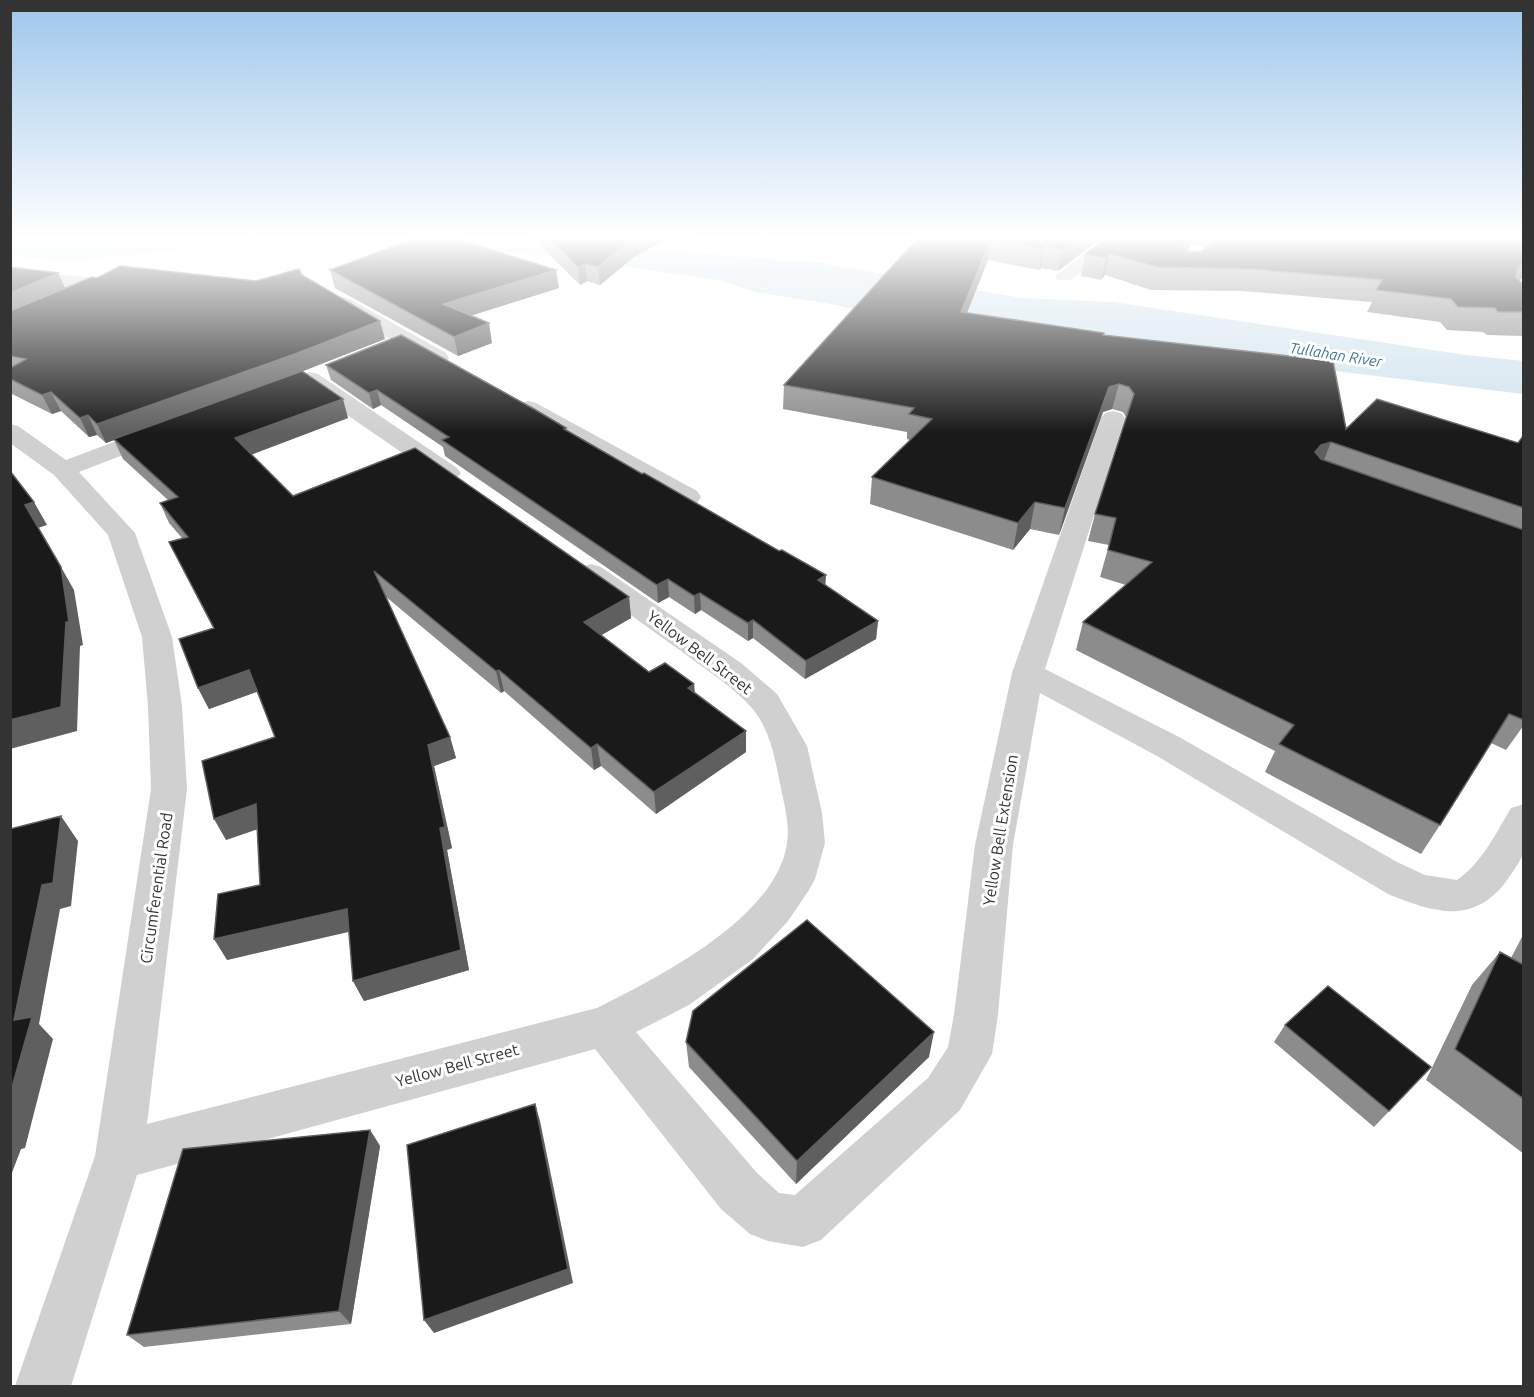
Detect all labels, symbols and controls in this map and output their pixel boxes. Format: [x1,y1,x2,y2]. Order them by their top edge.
water label: Tullahan River [1289,339,1385,370]
street label: Yellow Bell Street [644,607,757,698]
street label: Yellow Bell Extension [979,753,1021,907]
street label: Circumferential Road [136,811,176,965]
street label: Yellow Bell Street [393,1040,521,1090]

